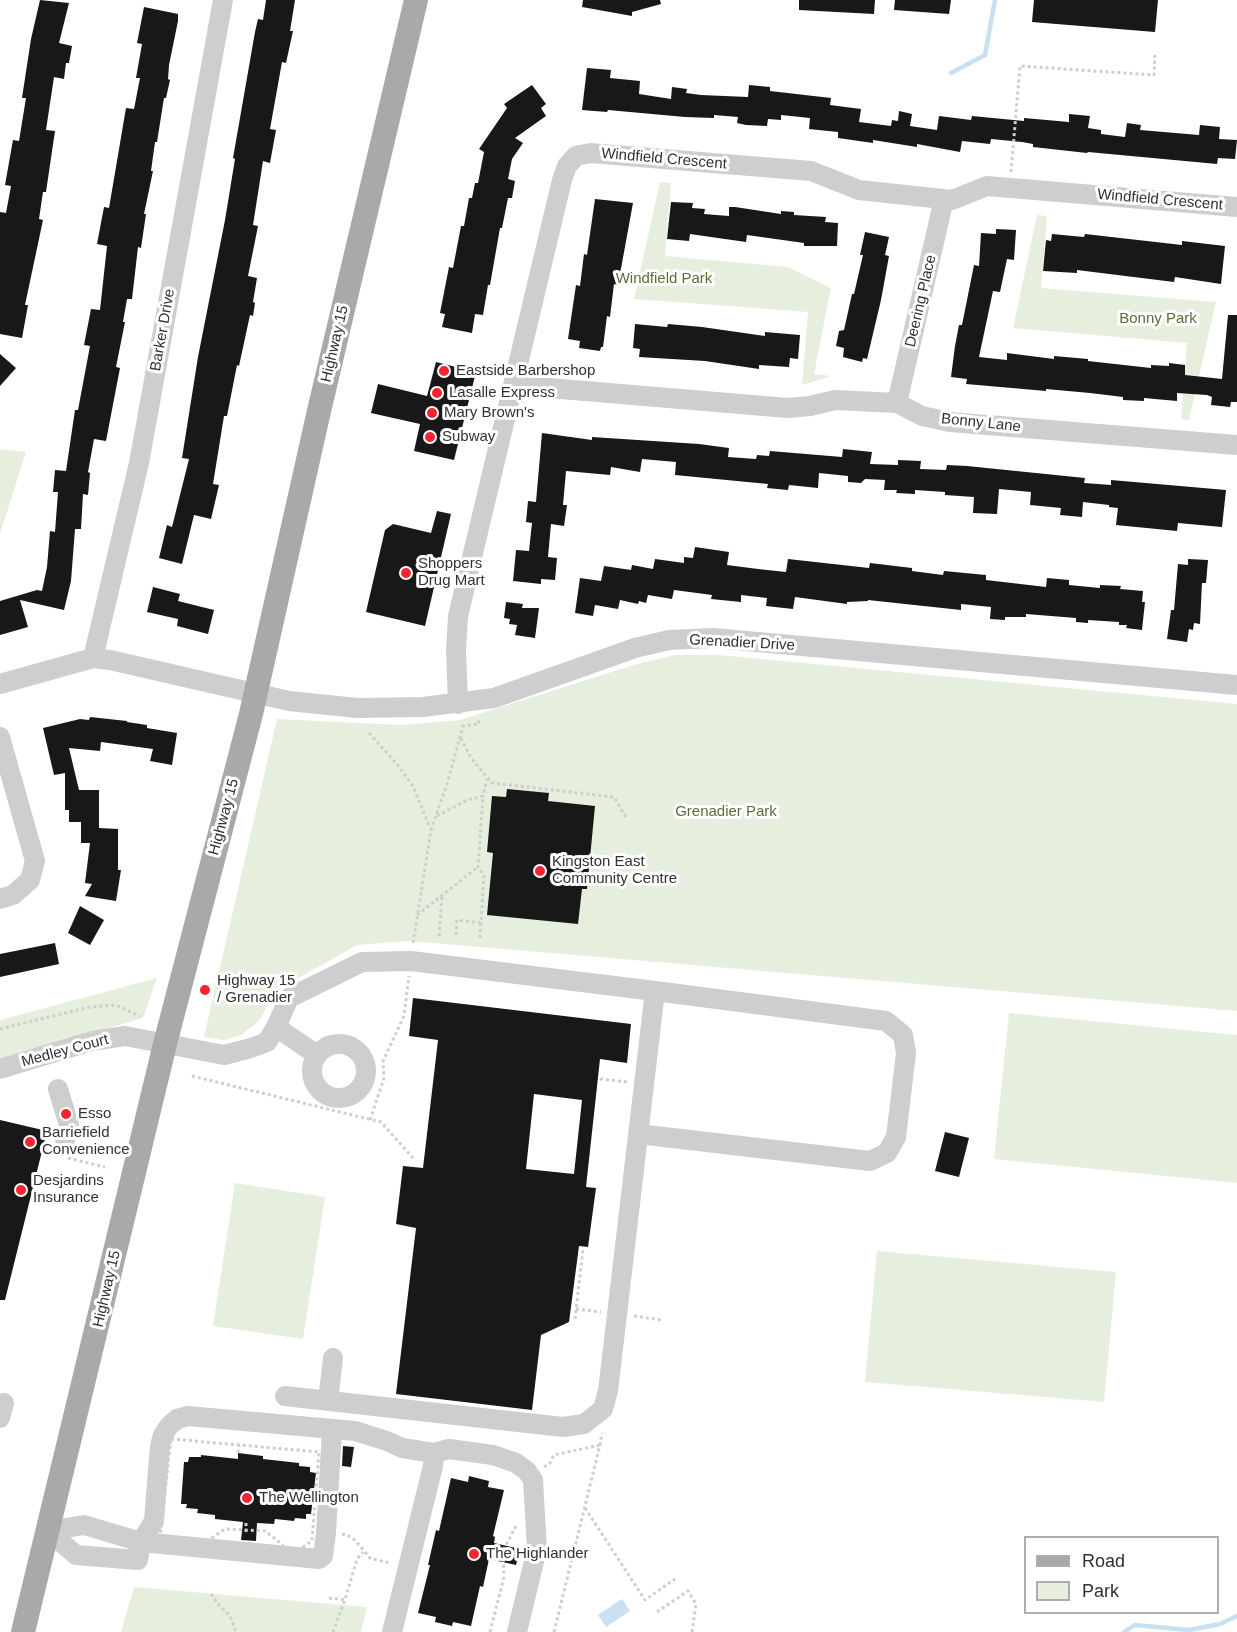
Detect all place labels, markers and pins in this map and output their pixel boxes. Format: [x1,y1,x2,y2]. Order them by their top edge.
place label: Eastside Barbershop [456,362,595,380]
marker: Eastside Barbershop [437,364,451,378]
place label: Lasalle Express [449,384,555,402]
marker: Lasalle Express [430,386,444,400]
place label: Mary Brown's [444,404,534,422]
marker: Mary Brown's [425,406,439,420]
place label: Subway [442,428,495,446]
marker: Subway [423,430,437,444]
place label: Shoppers Drug Mart [418,555,485,590]
marker: Shoppers Drug Mart [399,566,413,580]
place label: Kingston East Community Centre [552,853,677,888]
marker: Kingston East Community Centre [533,864,547,878]
place label: Highway 15 / Grenadier [217,972,295,1007]
marker: Highway 15 / Grenadier [198,983,212,997]
place label: Esso [78,1105,111,1123]
marker: Esso [59,1107,73,1121]
place label: Barriefield Convenience [42,1124,130,1159]
marker: Barriefield Convenience [23,1135,37,1149]
place label: Desjardins Insurance [33,1172,104,1207]
marker: Desjardins Insurance [14,1183,28,1197]
place label: The Wellington [259,1489,359,1507]
marker: The Wellington [240,1491,254,1505]
place label: The Highlander [486,1545,589,1563]
marker: The Highlander [467,1547,481,1561]

